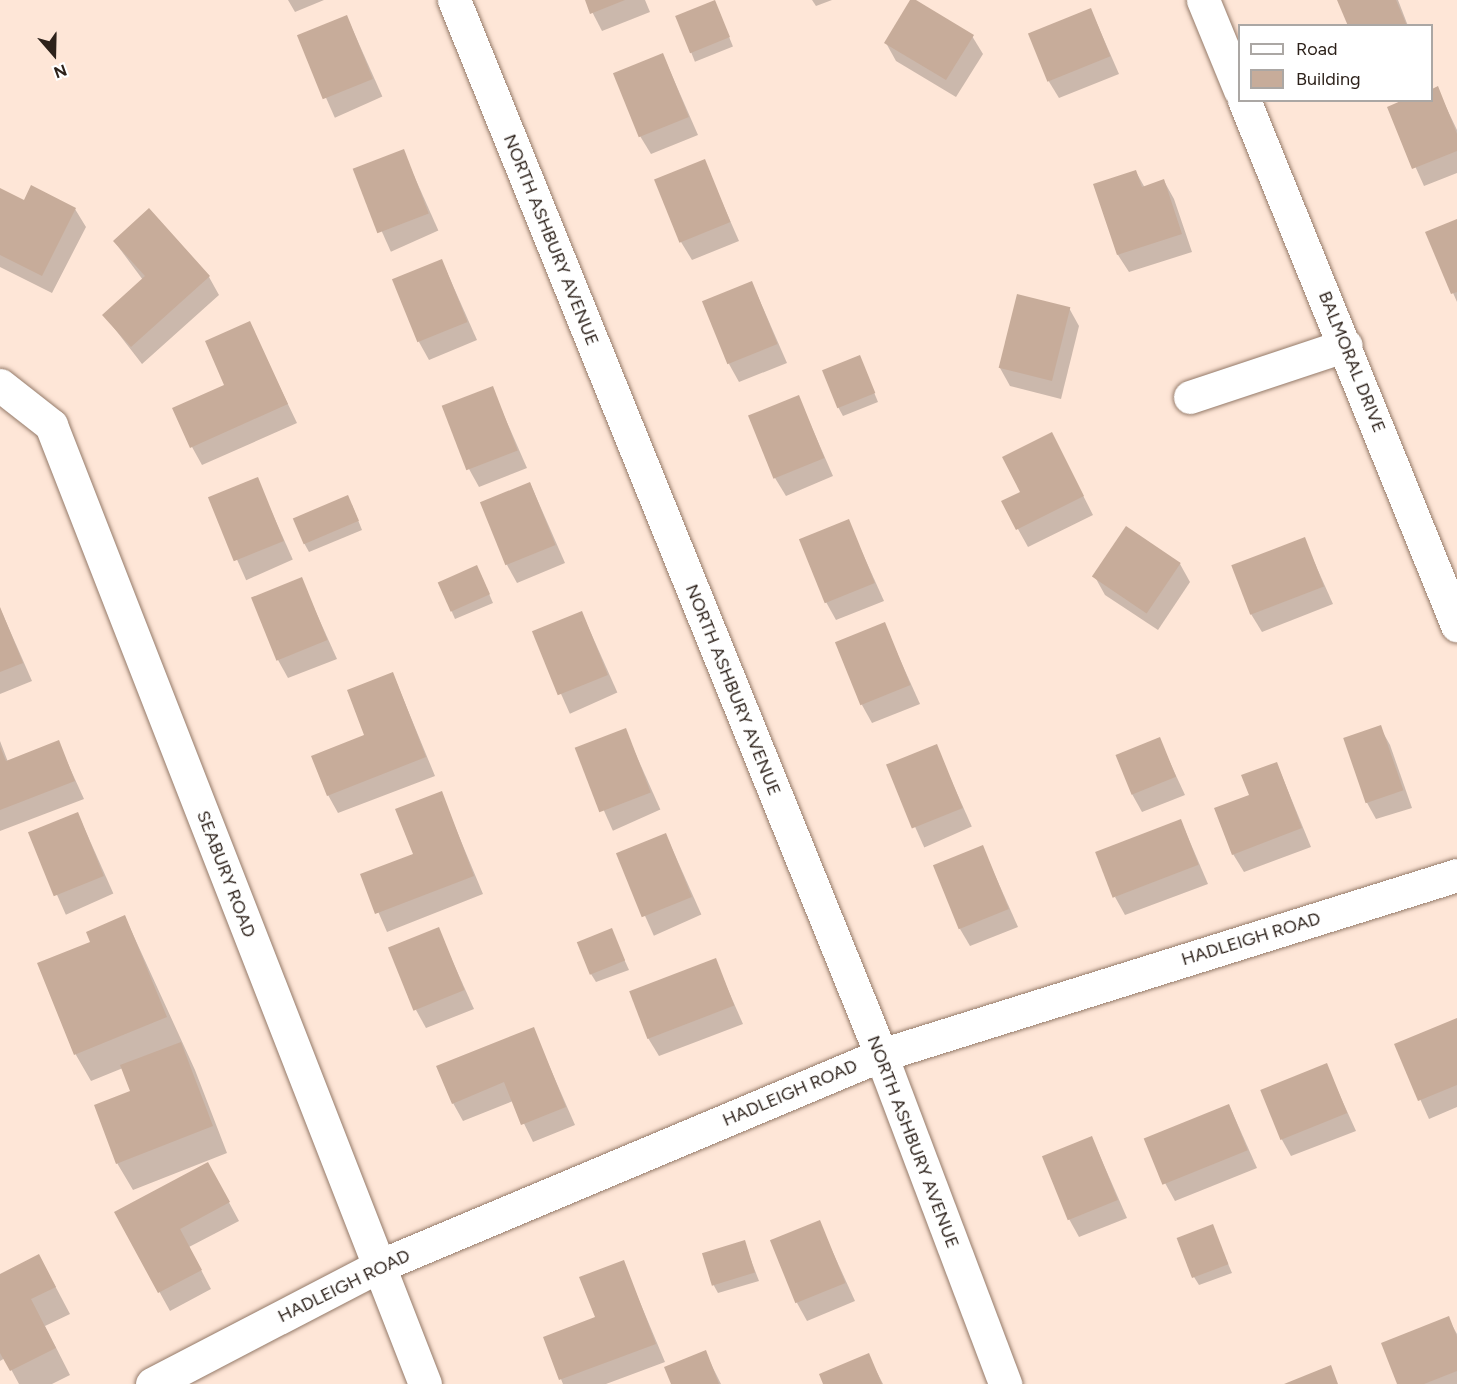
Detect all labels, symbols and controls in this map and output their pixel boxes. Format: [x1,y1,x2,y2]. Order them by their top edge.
north arrow [24,24,84,84]
legend [1238,24,1433,102]
text: Road [1296,38,1337,60]
text: N [51,60,69,82]
text: Building [1296,68,1361,90]
street label: NORTH ASHBURY AVENUE [499,131,603,349]
street label: BALMORAL DRIVE [1314,288,1390,436]
street label: NORTH ASHBURY AVENUE [681,581,785,799]
street label: SEABURY ROAD [192,808,260,940]
street label: HADLEIGH ROAD [1179,908,1323,970]
street label: NORTH ASHBURY AVENUE [862,1033,964,1251]
street label: HADLEIGH ROAD [719,1055,861,1131]
street label: HADLEIGH ROAD [274,1245,414,1327]

